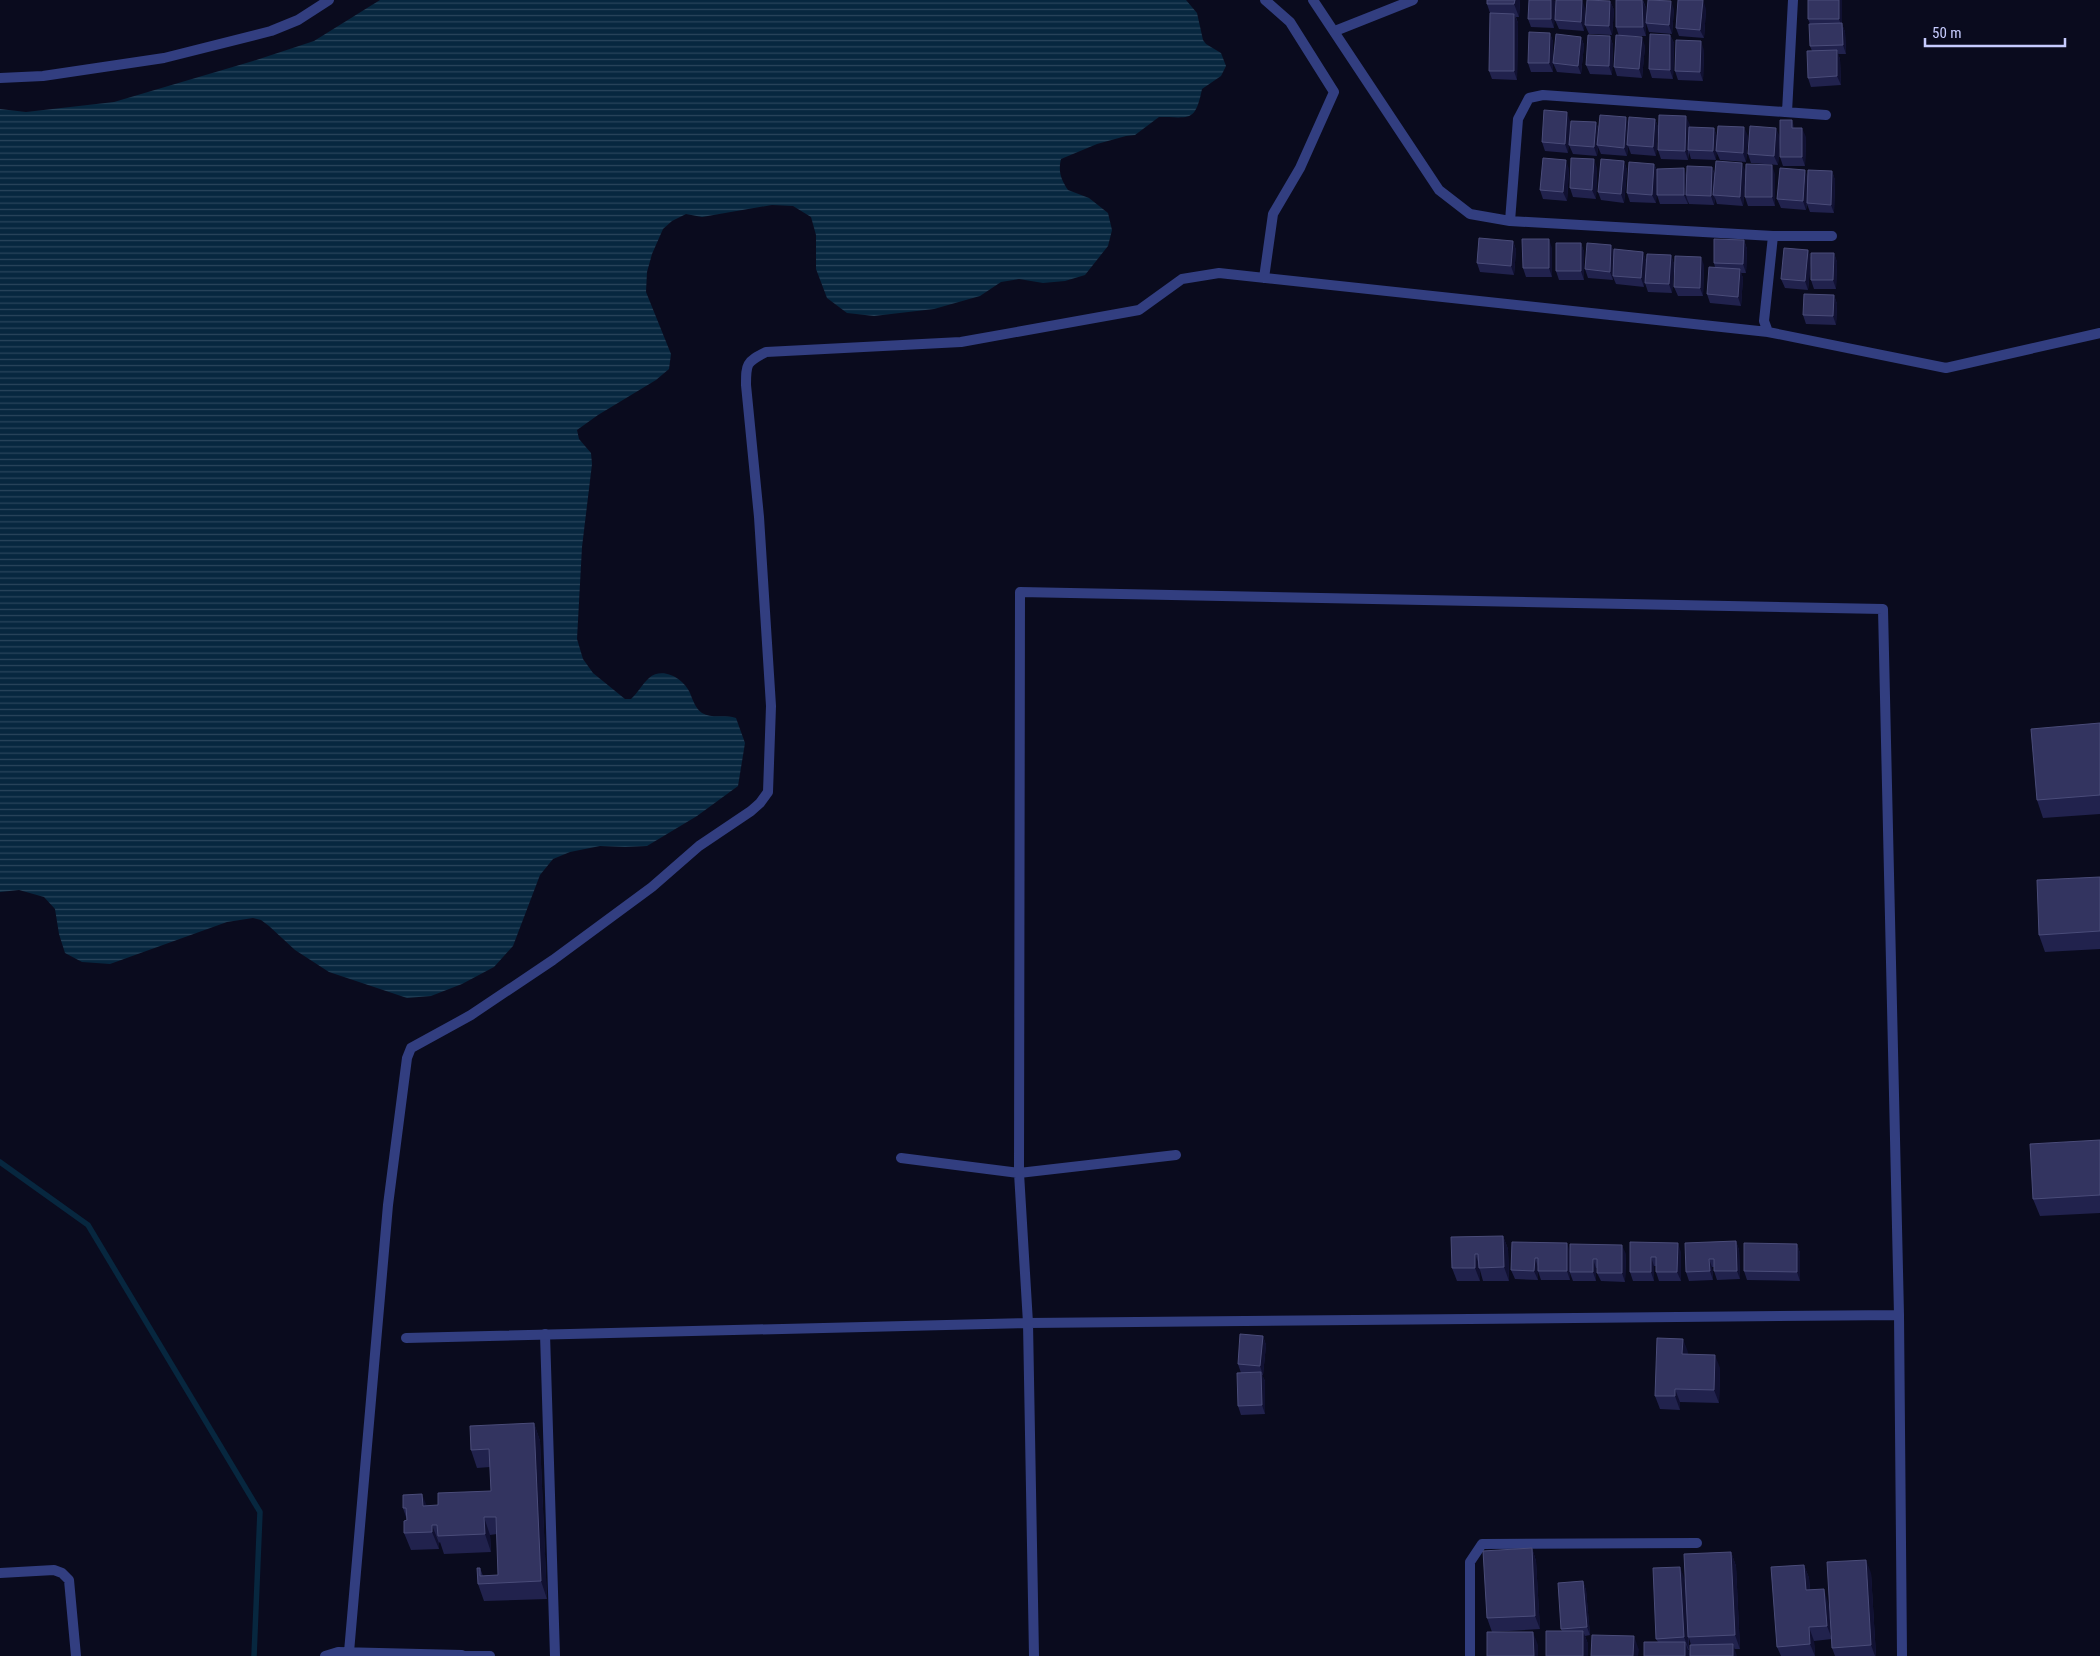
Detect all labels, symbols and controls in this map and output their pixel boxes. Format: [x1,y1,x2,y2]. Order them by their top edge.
scale bar [1925,15,2065,47]
text: 50 m [1932,24,1962,42]

